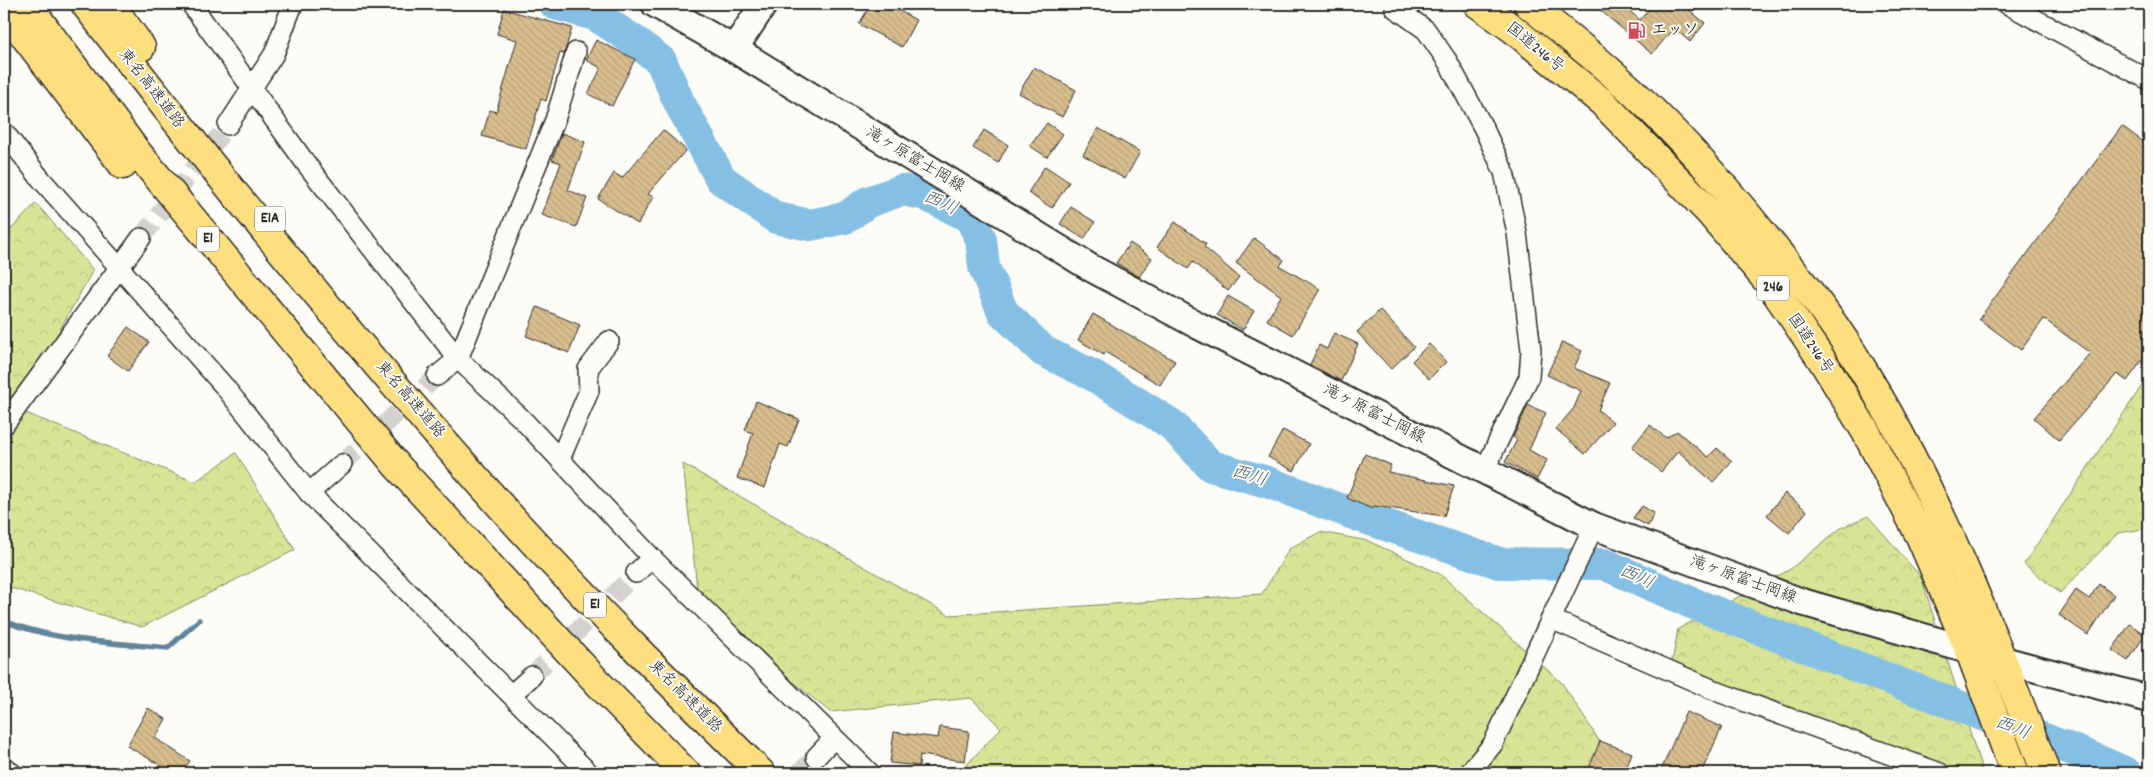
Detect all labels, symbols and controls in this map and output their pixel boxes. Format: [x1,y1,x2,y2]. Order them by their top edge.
street label: 国道246号 [1501,17,1569,79]
place label: エッソ [1651,19,1699,42]
fuel station icon: エッソ [1627,20,1647,40]
street label: 東名高速道路 [112,44,190,134]
street label: 滝ヶ原富士岡線 [861,121,969,199]
water label: 西川 [918,185,962,223]
road number: E1A [255,206,285,232]
road number: E1 [197,226,219,252]
road number: 246 [1757,276,1789,300]
street label: 国道246号 [1781,309,1839,379]
street label: 東名高速道路 [370,356,450,444]
street label: 滝ヶ原富士岡線 [1319,378,1429,450]
water label: 西川 [1228,460,1270,494]
street label: 滝ヶ原富士岡線 [1686,550,1800,610]
water label: 西川 [1614,559,1658,597]
road number: E1 [584,592,606,618]
street label: 東名高速道路 [643,655,727,739]
water label: 西川 [1991,711,2033,747]

